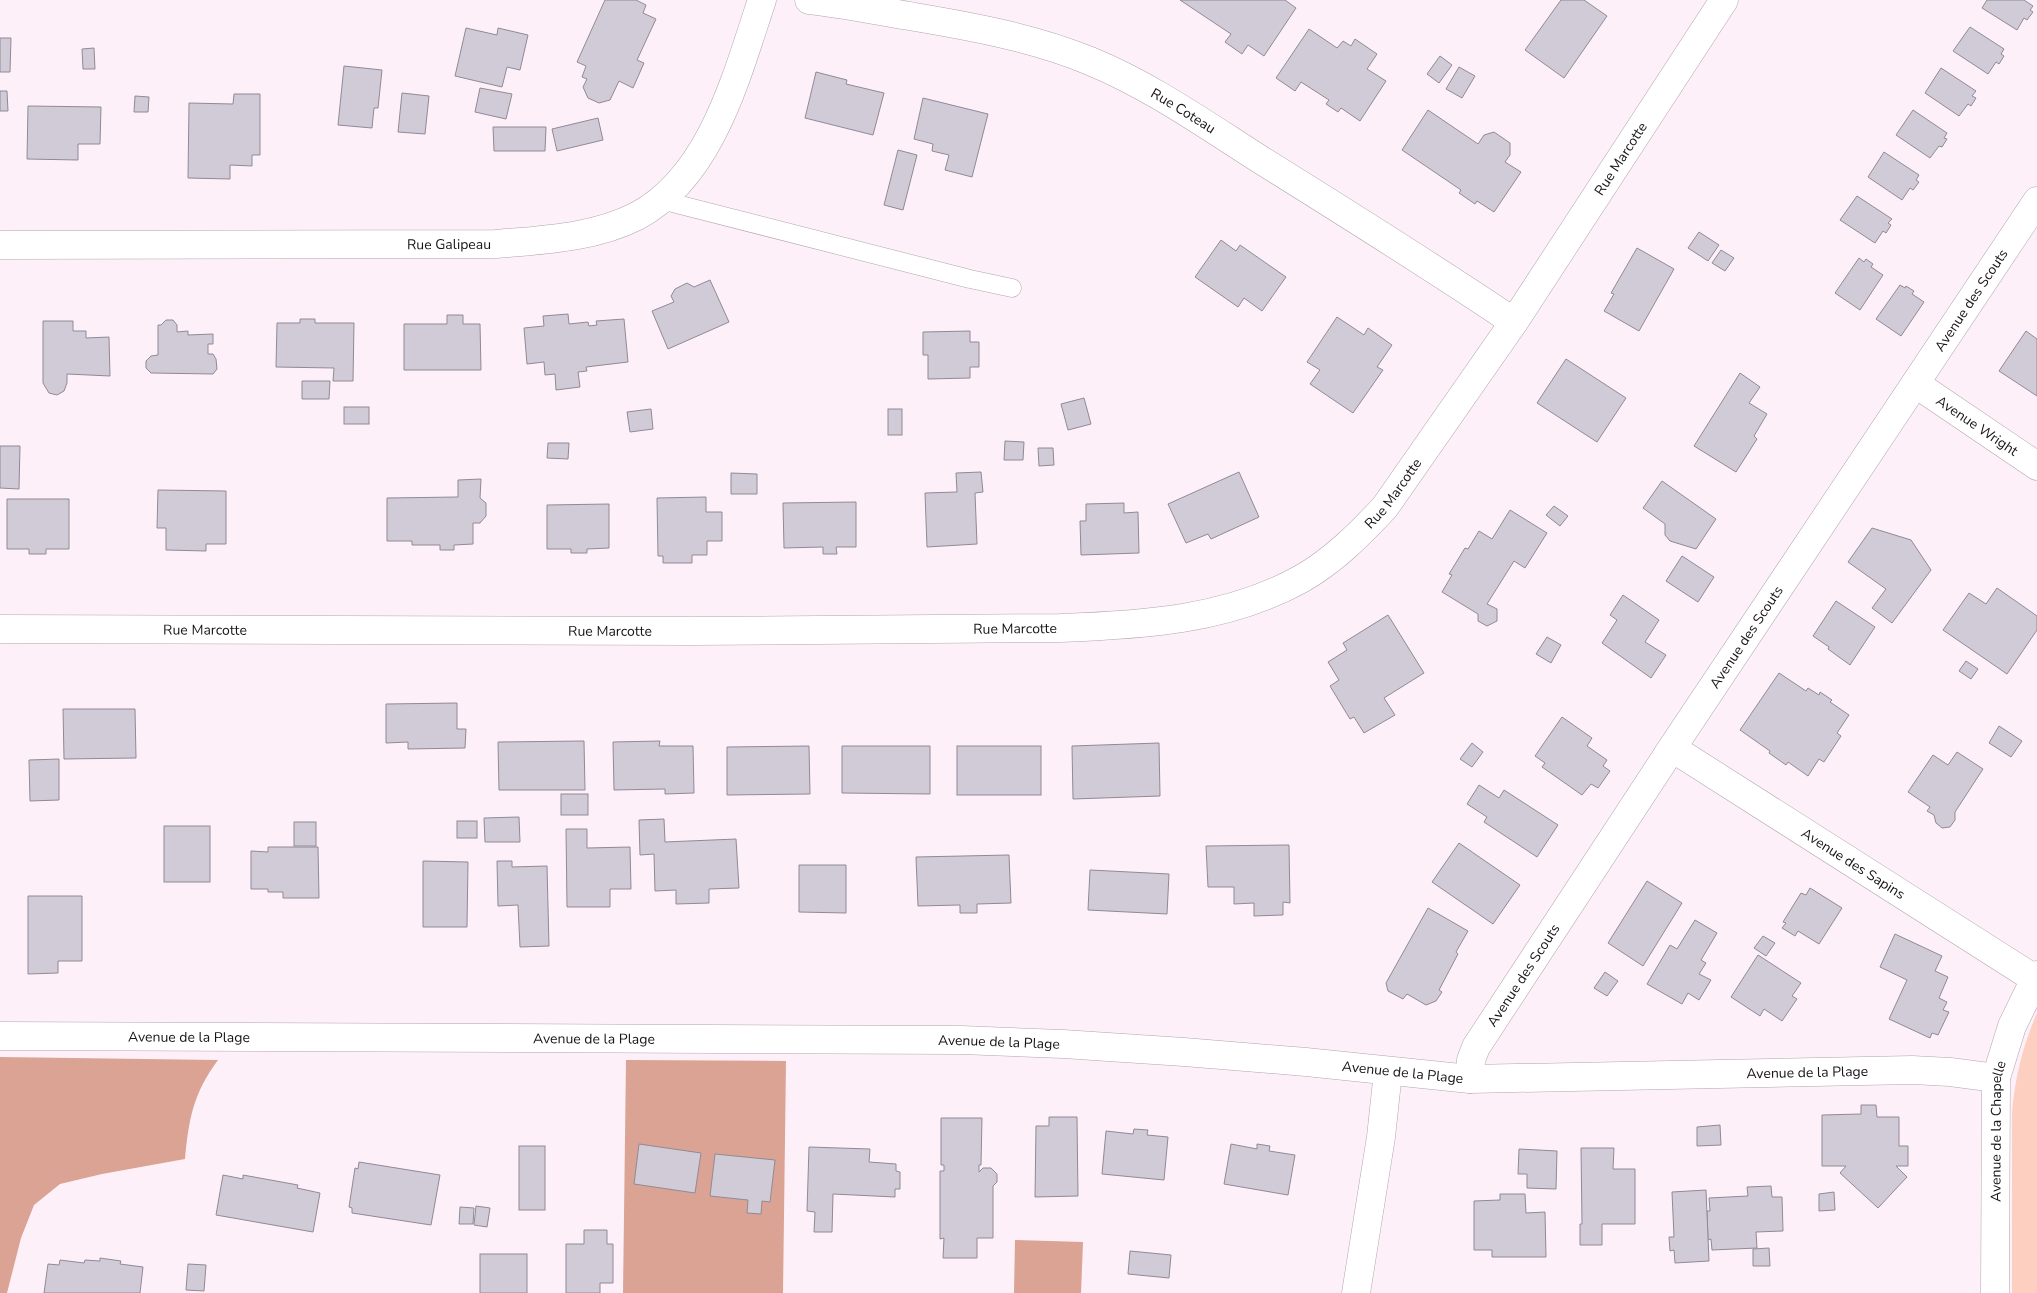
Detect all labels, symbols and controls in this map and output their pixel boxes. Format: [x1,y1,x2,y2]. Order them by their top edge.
street label: Rue Coteau [1147,84,1219,138]
street label: Rue Marcotte [1590,119,1652,199]
street label: Rue Galipeau [407,235,491,254]
street label: Avenue des Scouts [1930,245,2013,355]
street label: Avenue Wright [1932,391,2022,461]
street label: Rue Marcotte [1360,455,1426,533]
street label: Avenue des Scouts [1705,582,1788,692]
street label: Rue Marcotte [973,619,1057,639]
street label: Rue Marcotte [163,620,247,640]
street label: Rue Marcotte [568,622,652,641]
street label: Avenue des Sapins [1798,824,1909,904]
street label: Avenue des Scouts [1483,920,1564,1030]
street label: Avenue de la Plage [128,1028,250,1047]
street label: Avenue de la Plage [533,1029,655,1049]
street label: Avenue de la Plage [938,1031,1060,1054]
street label: Avenue de la Plage [1341,1057,1464,1088]
street label: Avenue de la Chapelle [1986,1058,2011,1202]
street label: Avenue de la Plage [1746,1062,1868,1083]

